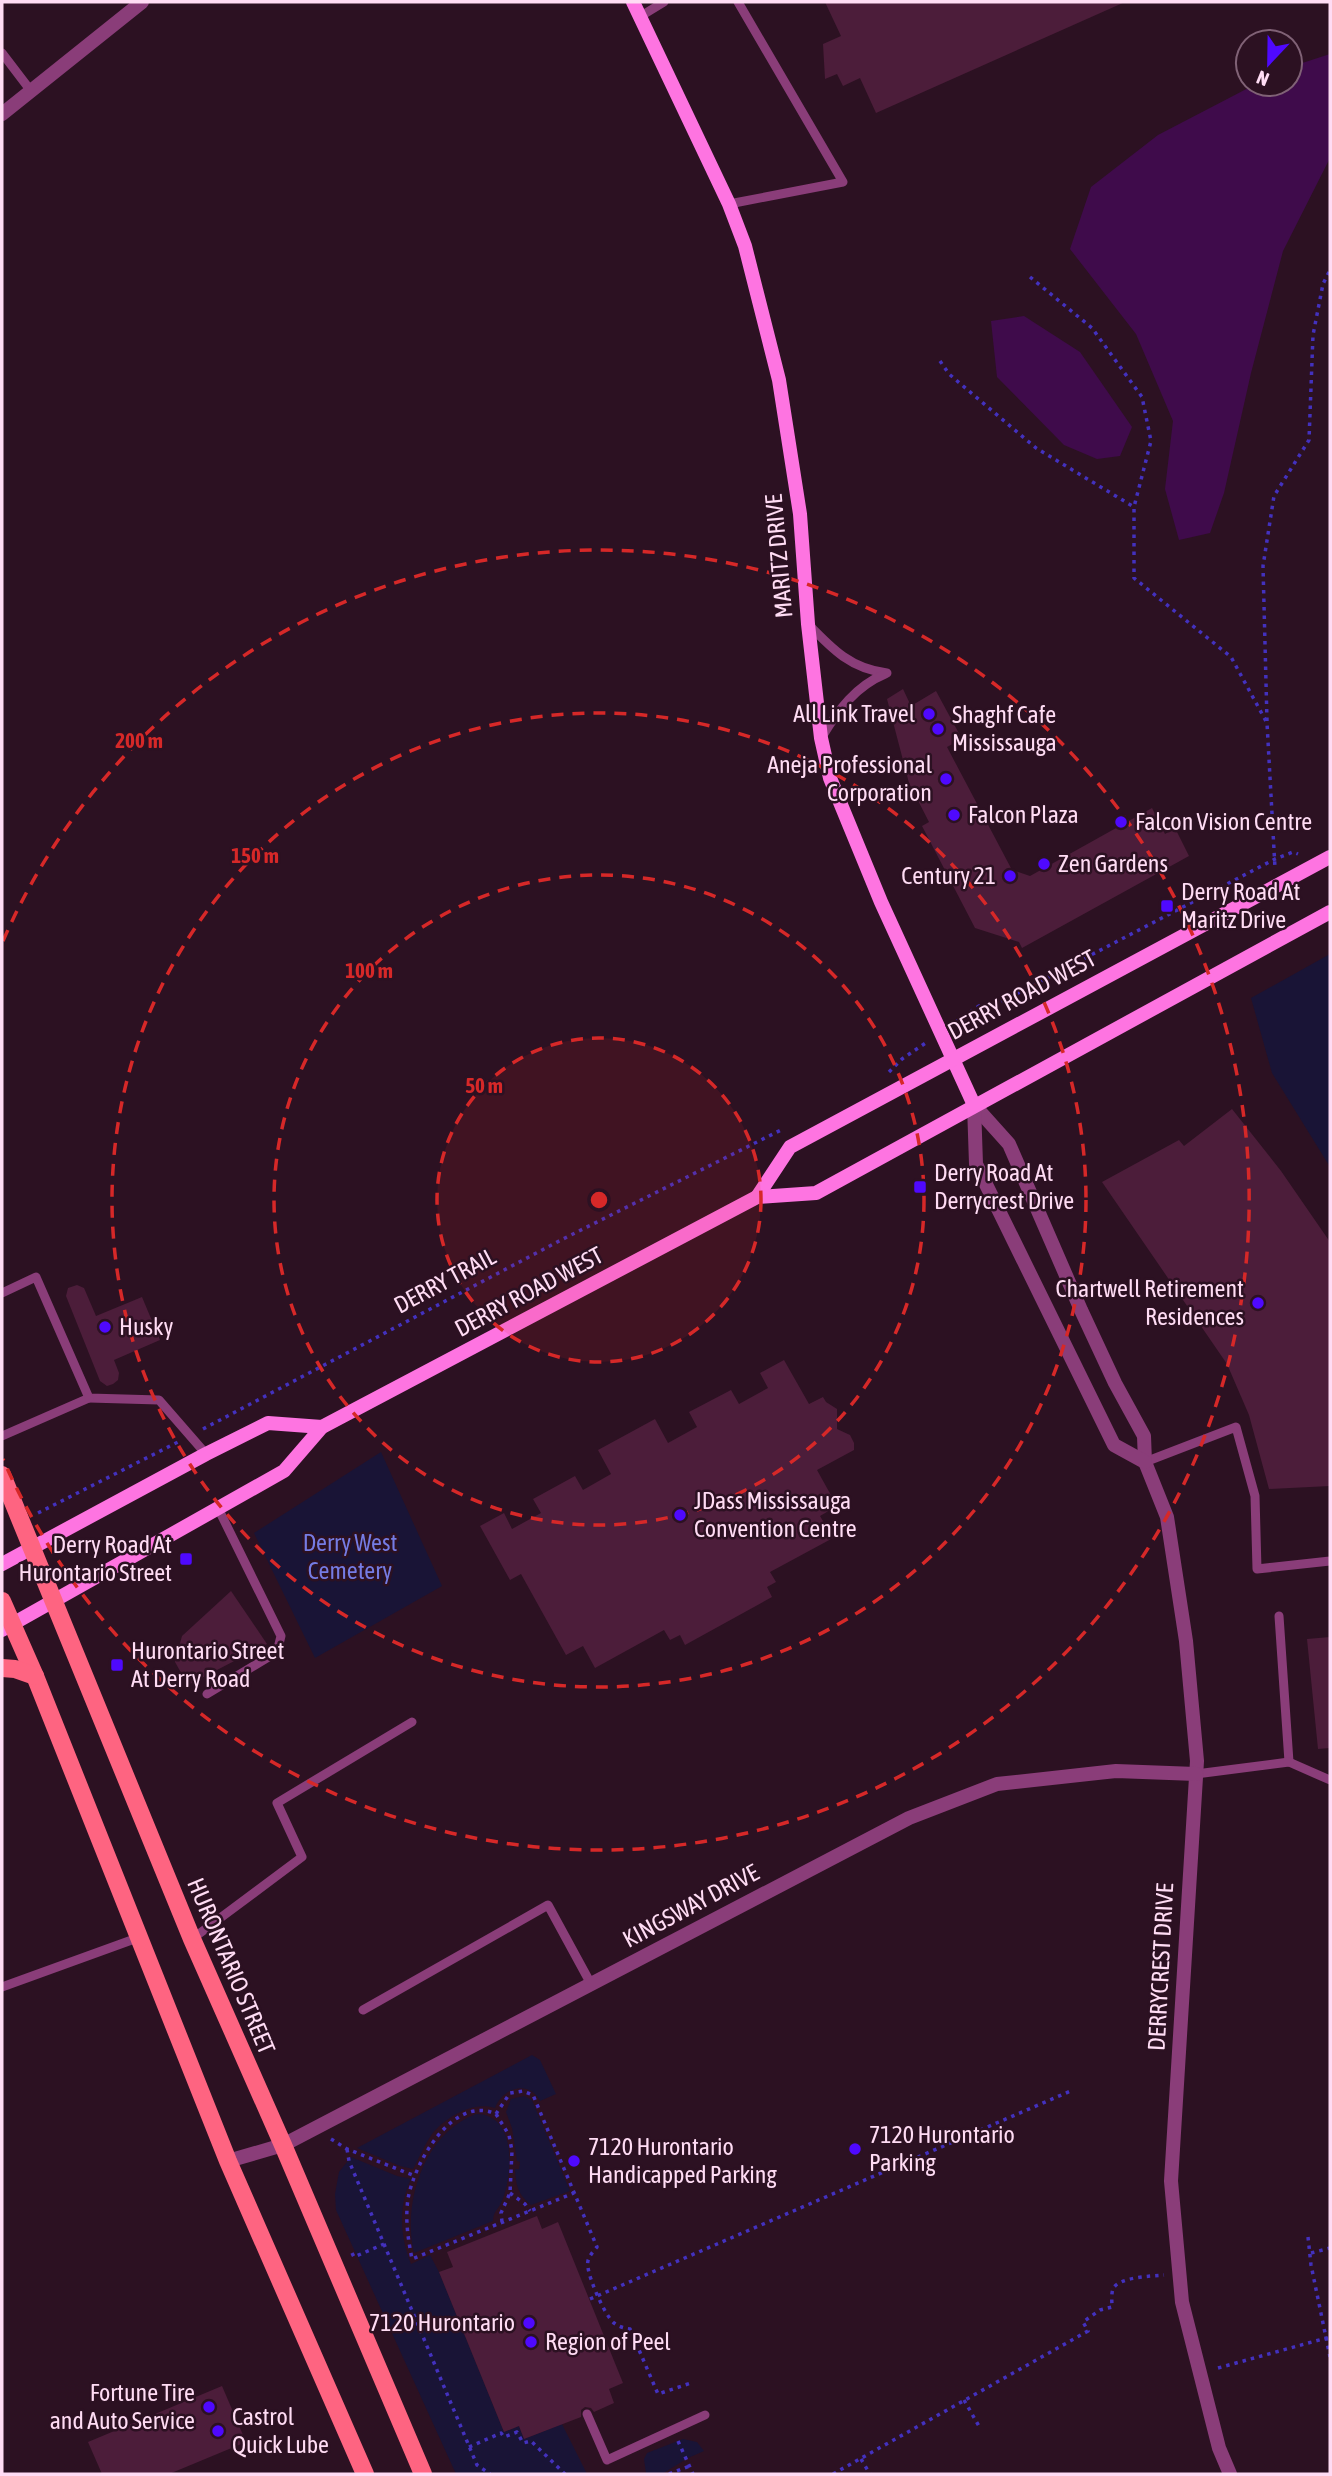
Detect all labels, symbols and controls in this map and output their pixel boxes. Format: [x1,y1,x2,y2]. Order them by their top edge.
north arrow [1234,28,1304,98]
text: N [1253,66,1272,91]
street label: MARITZ DRIVE [760,493,797,619]
place label: All Link Travel [793,700,916,727]
place label: Shaghf Cafe Mississauga [952,701,1057,756]
marker: All Link Travel [921,706,937,722]
marker: Shaghf Cafe Mississauga [930,721,946,737]
text: 200 m [115,728,163,752]
place label: Aneja Professional Corporation [767,751,933,806]
marker: Aneja Professional Corporation [938,771,954,787]
place label: Falcon Plaza [968,801,1079,828]
marker: Falcon Plaza [946,807,962,823]
place label: Falcon Vision Centre [1135,808,1312,835]
marker: Falcon Vision Centre [1113,814,1129,830]
text: 150 m [231,843,279,867]
place label: Zen Gardens [1058,850,1168,877]
marker: Zen Gardens [1036,856,1052,872]
place label: Century 21 [901,862,996,889]
marker: Century 21 [1002,868,1018,884]
place label: Derry Road At Maritz Drive [1181,878,1301,933]
marker: Derry Road At Maritz Drive [1159,898,1175,914]
street label: DERRY ROAD WEST [943,944,1101,1045]
text: 100 m [345,958,393,982]
text: 50 m [465,1073,503,1097]
place label: Derry Road At Derrycrest Drive [934,1159,1074,1214]
marker: Derry Road At Derrycrest Drive [912,1179,928,1195]
centre of rings [587,1188,611,1212]
street label: DERRY ROAD WEST [450,1241,608,1342]
street label: DERRY TRAIL [389,1242,501,1319]
place label: Chartwell Retirement Residences [1056,1275,1244,1330]
marker: Chartwell Retirement Residences [1250,1295,1266,1311]
place label: Husky [119,1313,174,1340]
marker: Husky [97,1319,113,1335]
place label: JDass Mississauga Convention Centre [694,1487,857,1542]
marker: JDass Mississauga Convention Centre [672,1507,688,1523]
park label: Derry West Cemetery [303,1529,397,1584]
place label: Derry Road At Hurontario Street [19,1531,172,1586]
marker: Derry Road At Hurontario Street [178,1551,194,1567]
place label: Hurontario Street At Derry Road [131,1637,285,1692]
marker: Hurontario Street At Derry Road [109,1657,125,1673]
street label: KINGSWAY DRIVE [618,1858,763,1953]
street label: HURONTARIO STREET [182,1874,281,2058]
street label: DERRYCREST DRIVE [1143,1882,1178,2051]
place label: 7120 Hurontario Parking [869,2121,1015,2176]
place label: 7120 Hurontario Handicapped Parking [588,2133,777,2188]
marker: 7120 Hurontario Parking [847,2141,863,2157]
marker: 7120 Hurontario Handicapped Parking [566,2153,582,2169]
place label: 7120 Hurontario [369,2309,515,2336]
marker: 7120 Hurontario [521,2315,537,2331]
place label: Region of Peel [545,2328,671,2355]
marker: Region of Peel [523,2334,539,2350]
place label: Fortune Tire and Auto Service [50,2379,195,2434]
marker: Fortune Tire and Auto Service [201,2399,217,2415]
place label: Castrol Quick Lube [232,2403,329,2458]
marker: Castrol Quick Lube [210,2423,226,2439]

